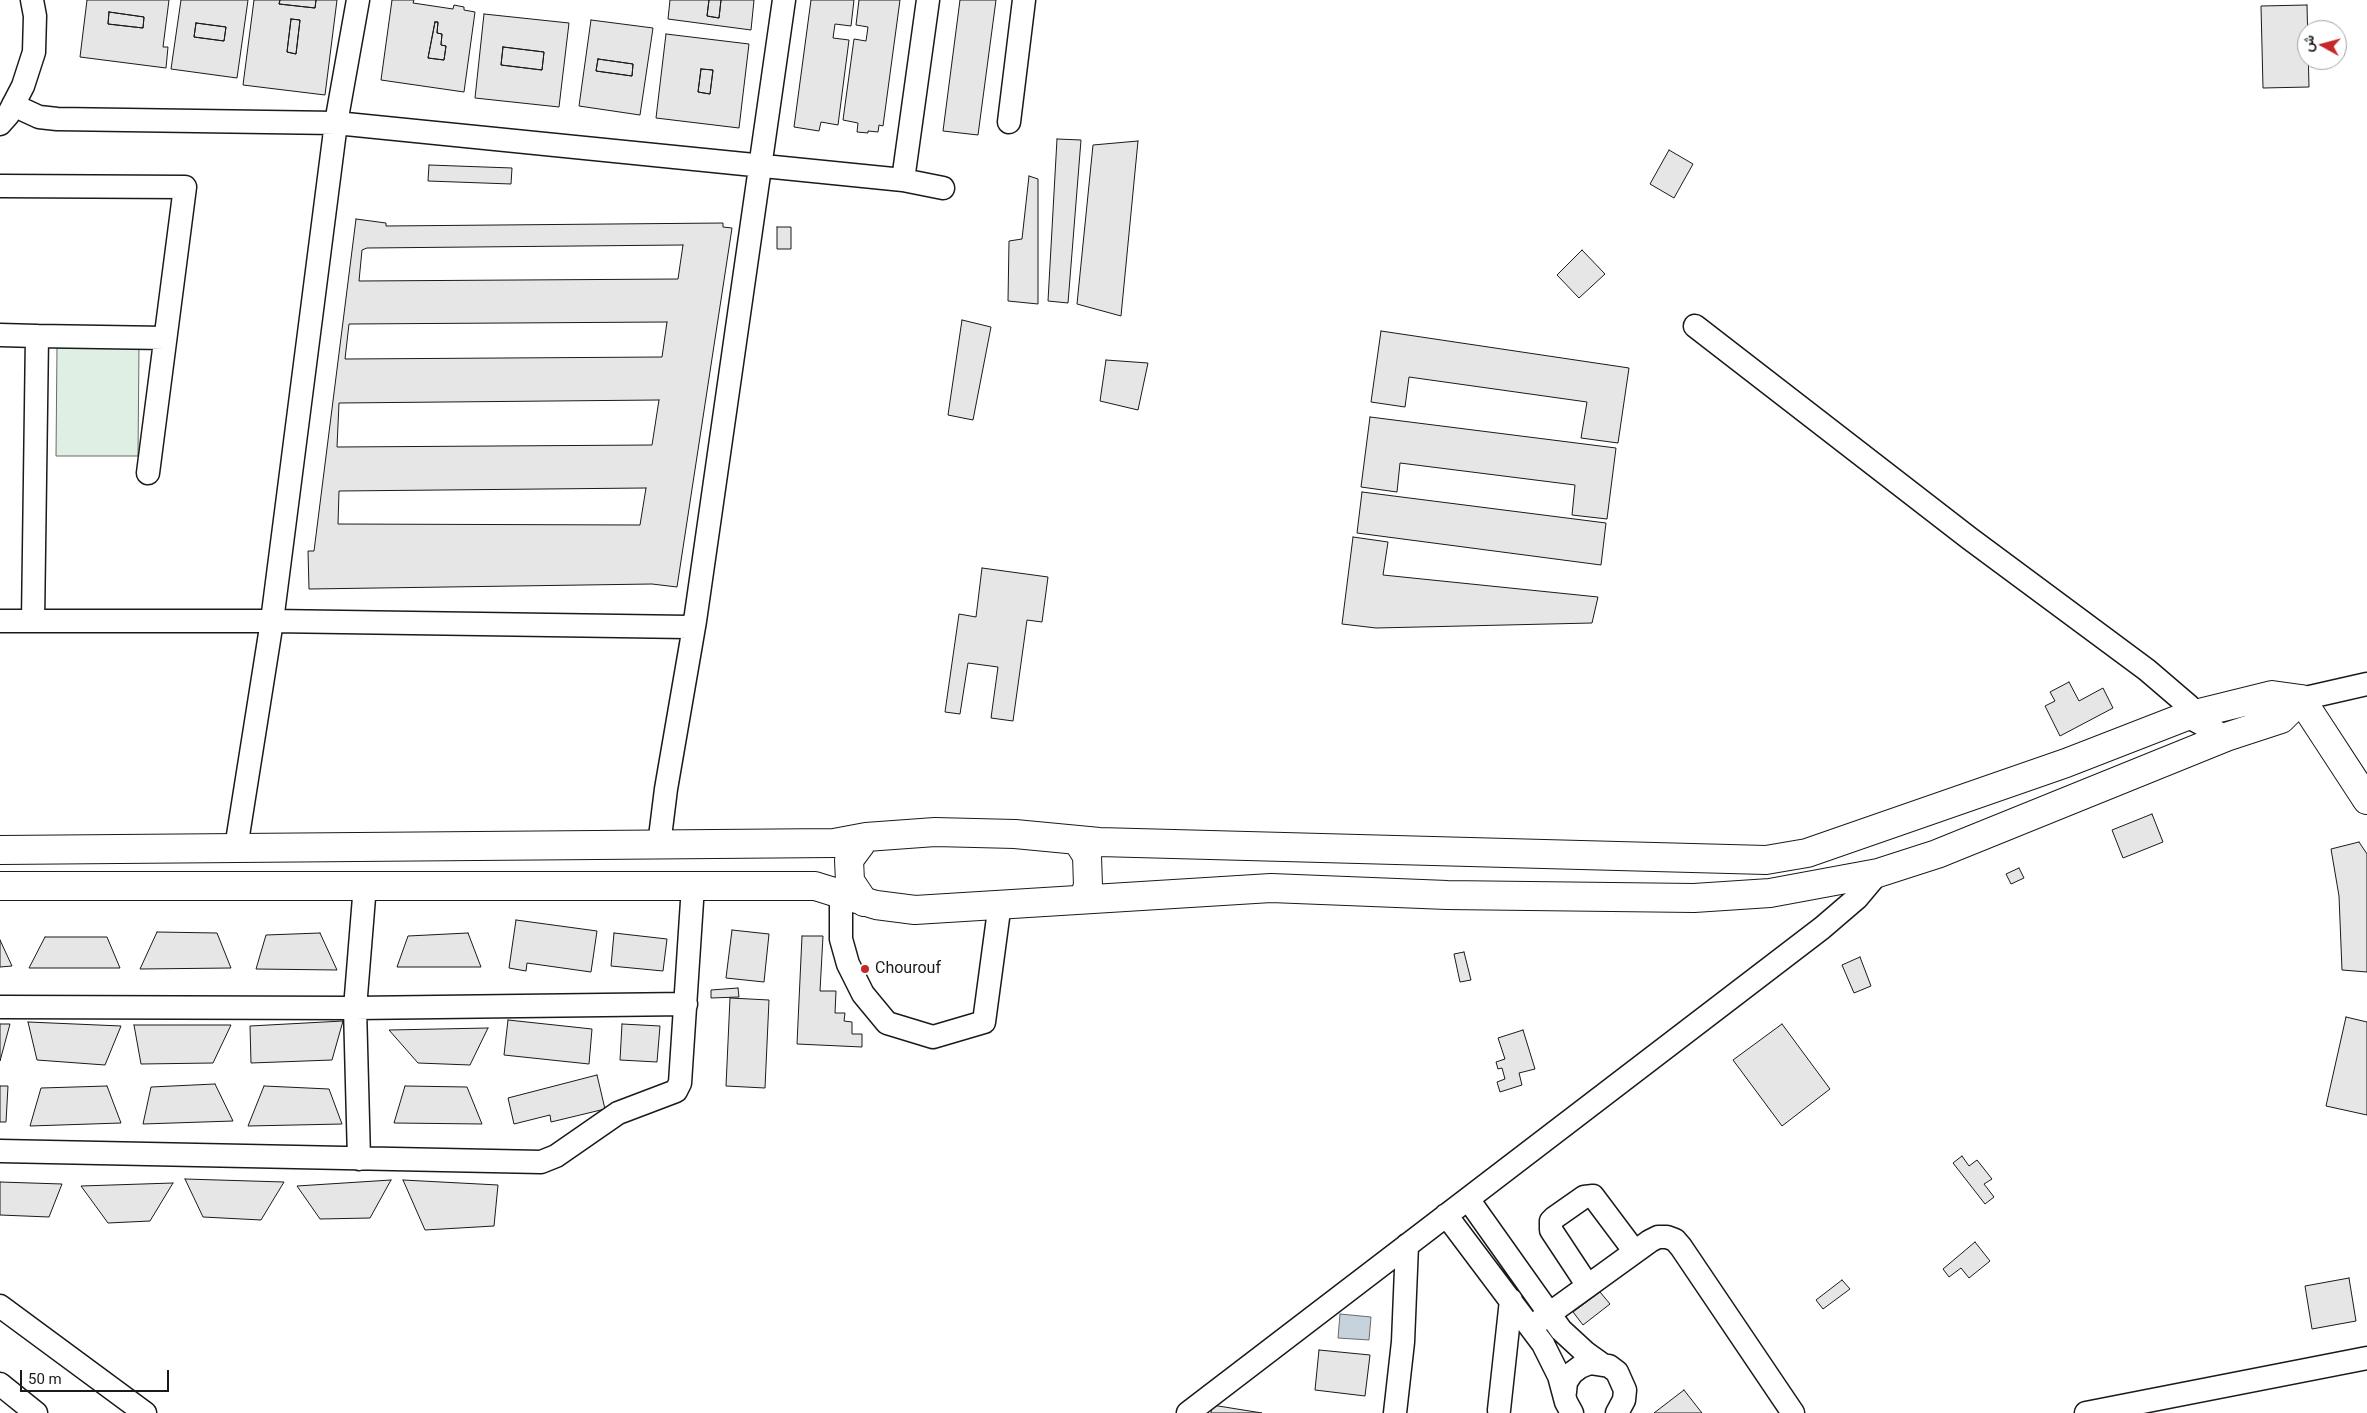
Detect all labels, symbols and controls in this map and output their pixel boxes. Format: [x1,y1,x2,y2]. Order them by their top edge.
north arrow [2297,20,2347,70]
text: ش [2299,34,2317,53]
place label: Chourouf [875,959,941,979]
marker: Chourouf [859,963,871,975]
scale bar [22,1360,171,1392]
text: 50 m [28,1370,62,1388]

